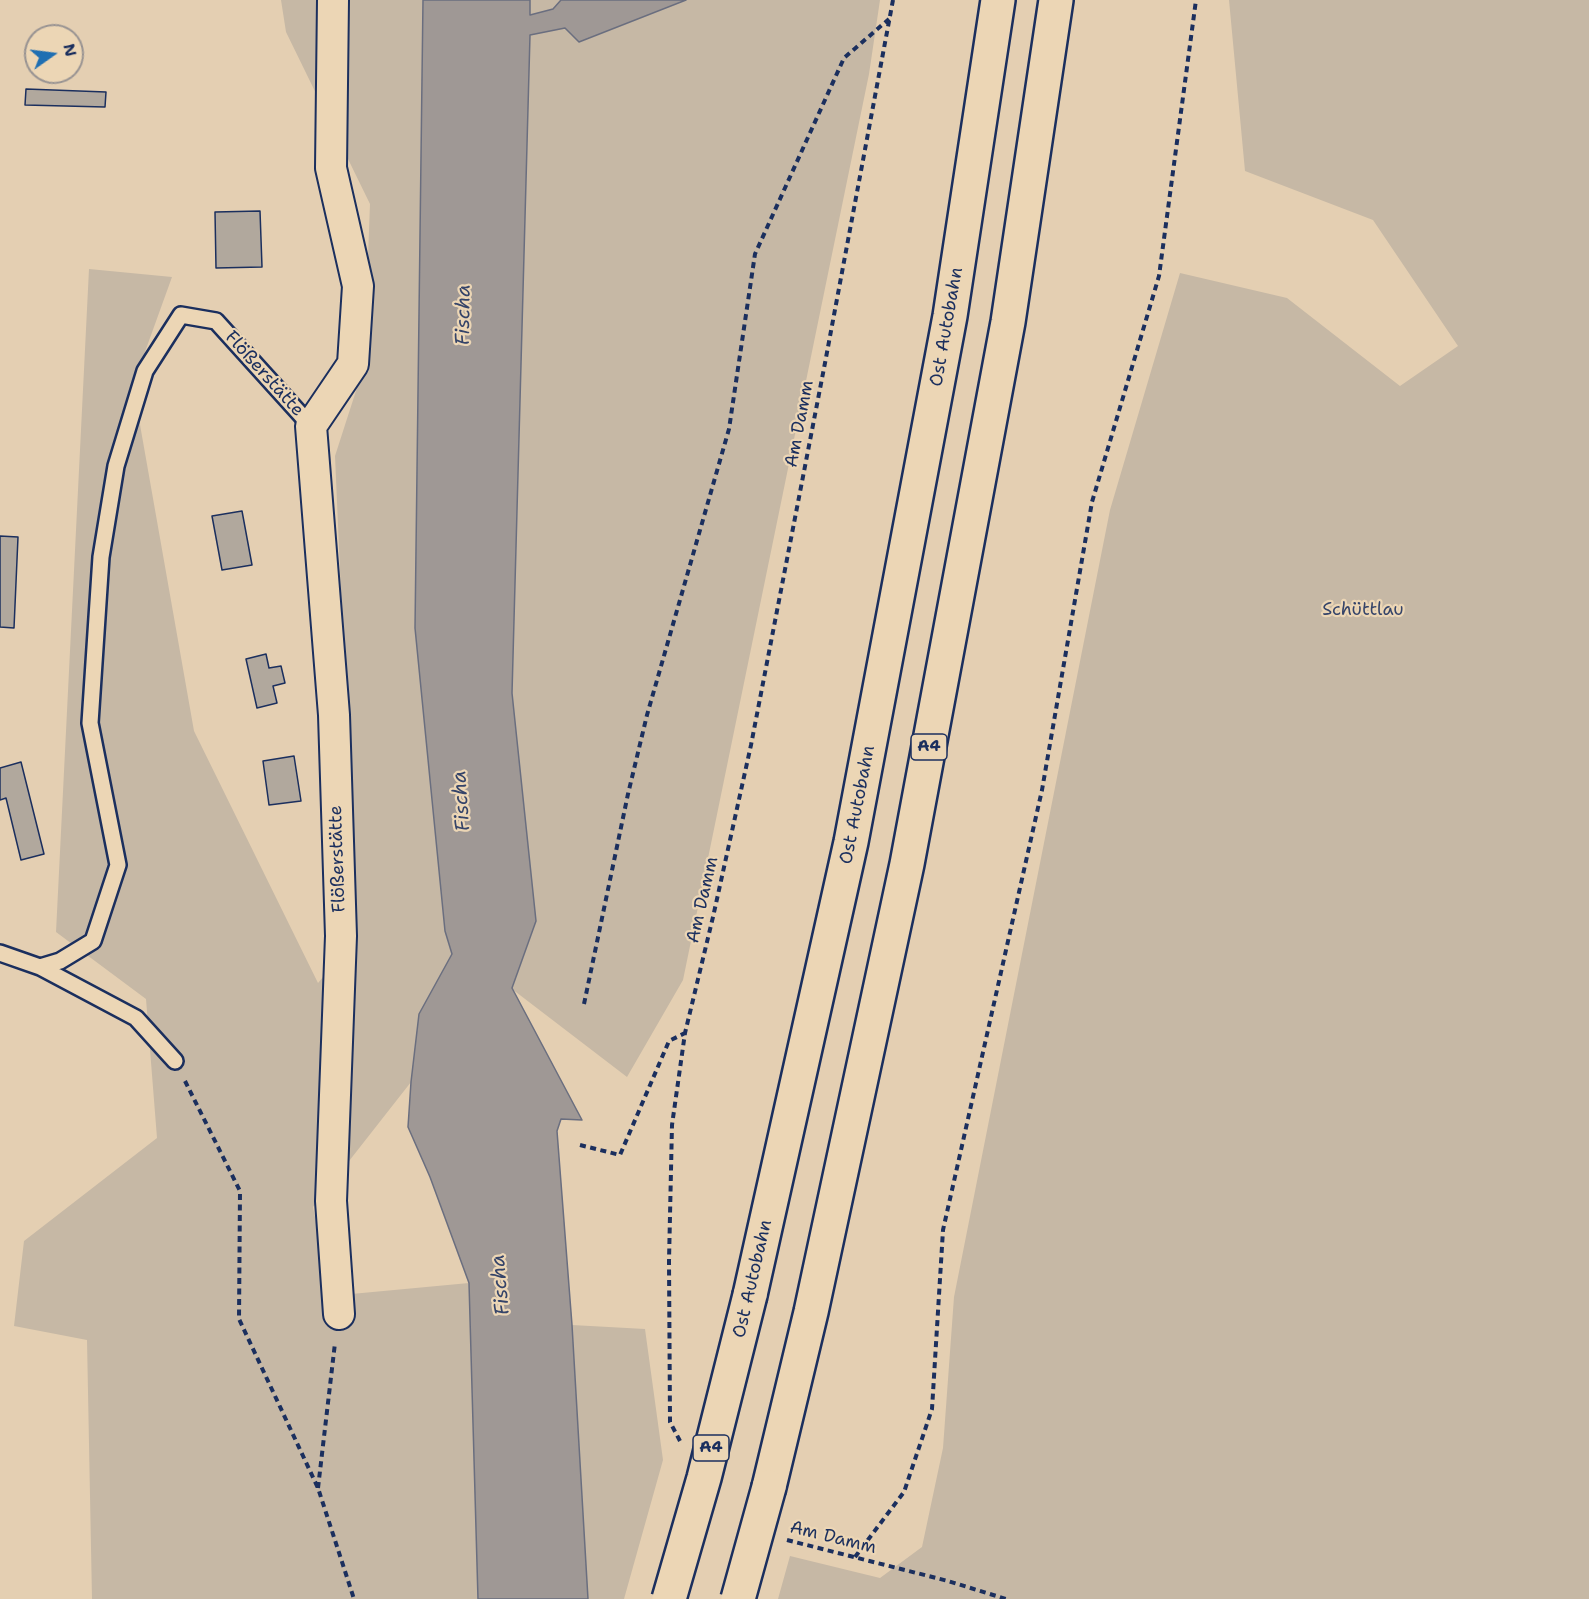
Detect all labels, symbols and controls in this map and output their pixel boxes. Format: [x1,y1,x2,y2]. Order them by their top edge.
north arrow [24,24,84,84]
text: N [58,41,82,59]
street label: Ost Autobahn [926,266,968,388]
water label: Fischa [451,284,477,346]
street label: Flößerstätte [220,327,308,421]
street label: Am Damm [781,379,819,469]
park label: Schüttlau [1322,599,1404,621]
road number: A4 [911,734,947,760]
street label: Ost Autobahn [836,744,880,866]
water label: Fischa [448,770,476,832]
street label: Flößerstätte [325,805,351,913]
street label: Am Damm [683,855,723,945]
street label: Ost Autobahn [729,1218,777,1340]
water label: Fischa [486,1254,516,1316]
road number: A4 [693,1435,729,1461]
street label: Am Damm [788,1517,878,1559]

